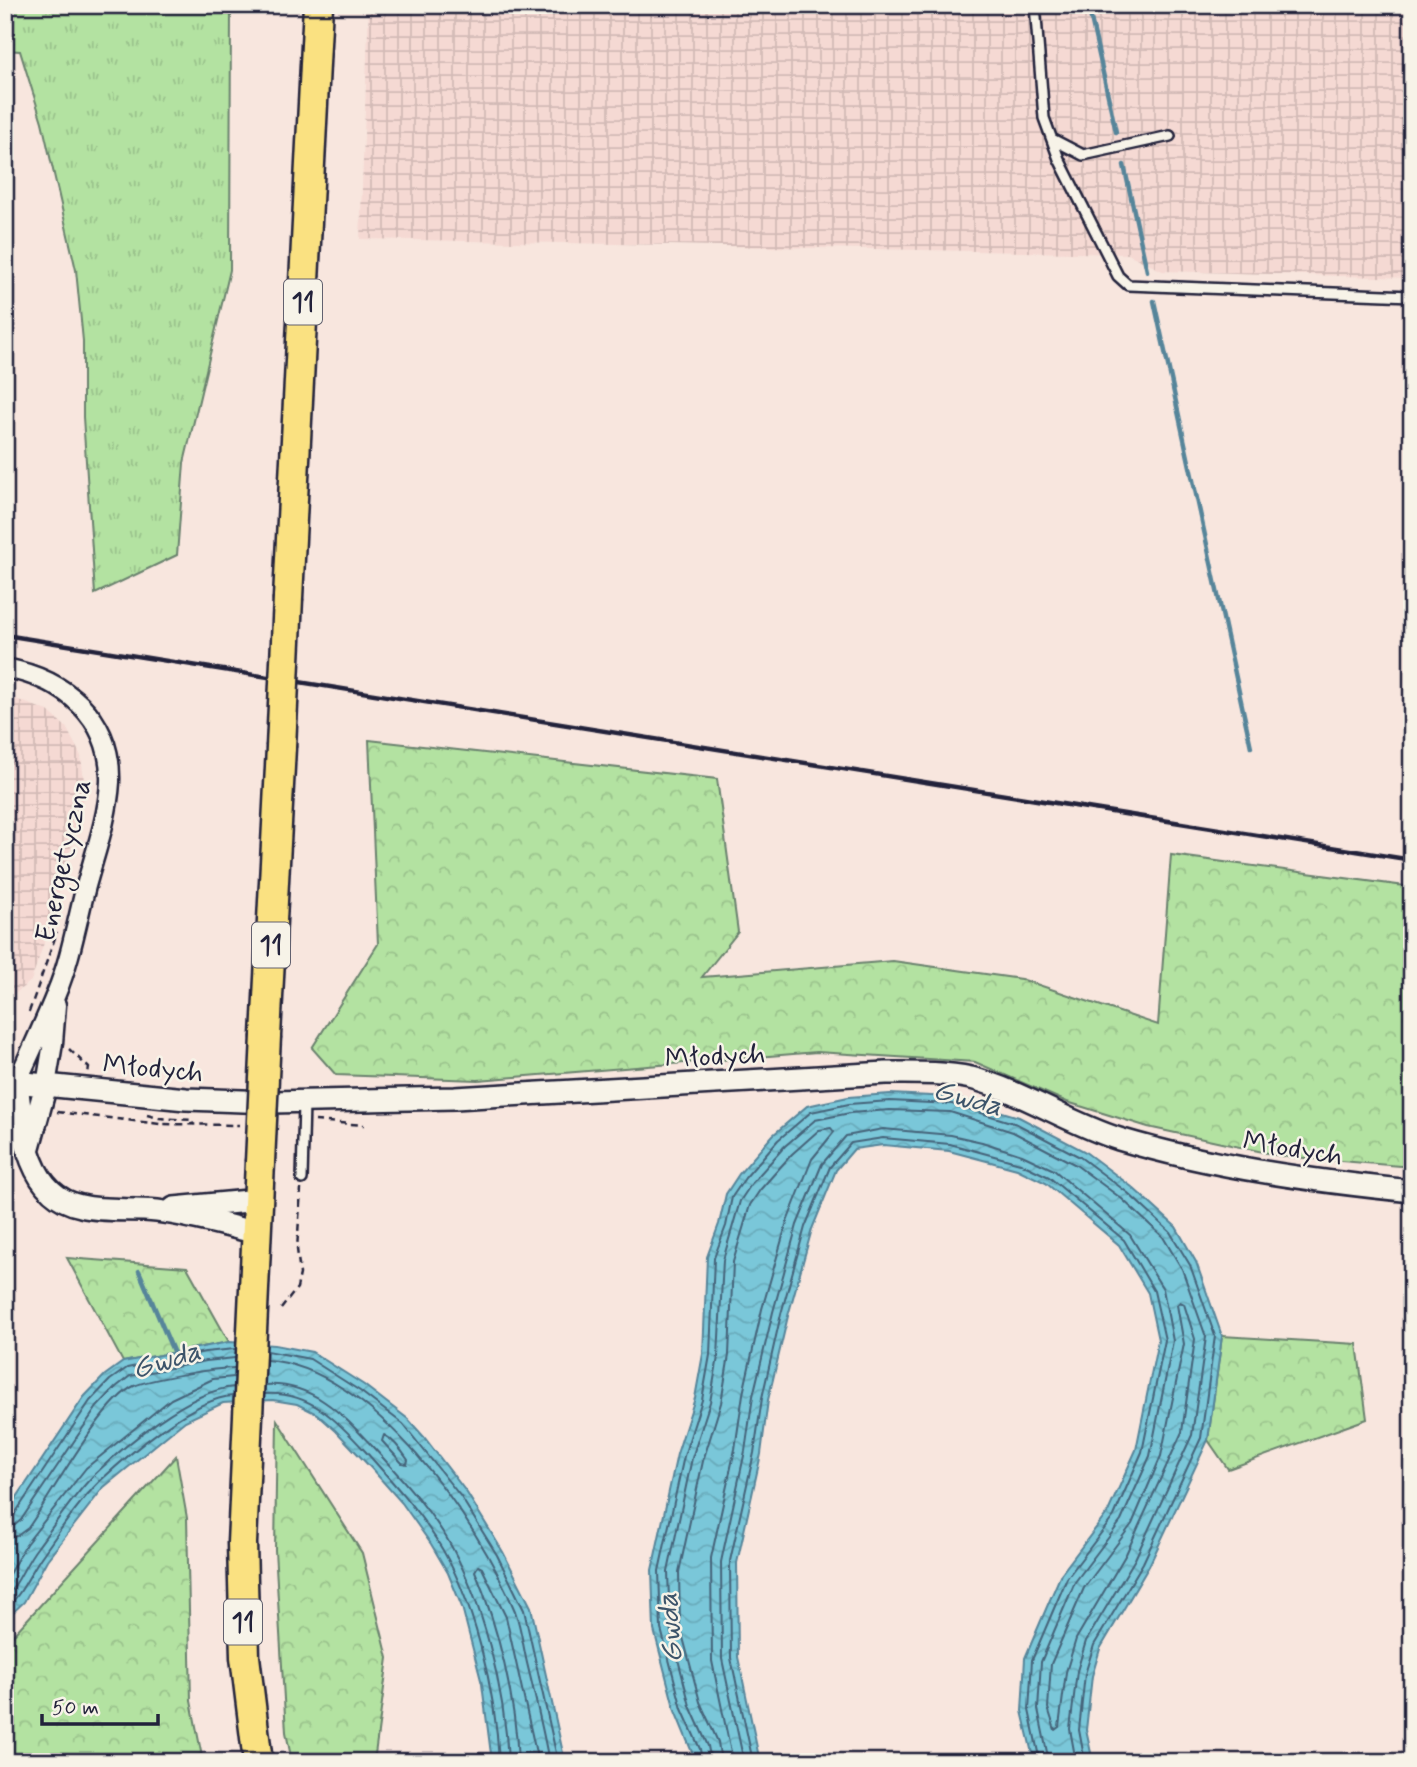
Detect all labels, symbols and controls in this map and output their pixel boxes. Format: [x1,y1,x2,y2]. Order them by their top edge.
road number: 11 [284,280,322,324]
street label: Energetyczna [28,775,103,946]
road number: 11 [252,922,290,968]
street label: Młodych [664,1036,766,1079]
street label: Młodych [101,1047,205,1092]
water label: Gwda [929,1071,1007,1126]
street label: Młodych [1240,1123,1345,1176]
water label: Gwda [127,1331,206,1389]
water label: Gwda [648,1591,693,1665]
road number: 11 [224,1600,262,1644]
scale bar [42,1683,158,1727]
text: 50 m [52,1694,99,1722]

